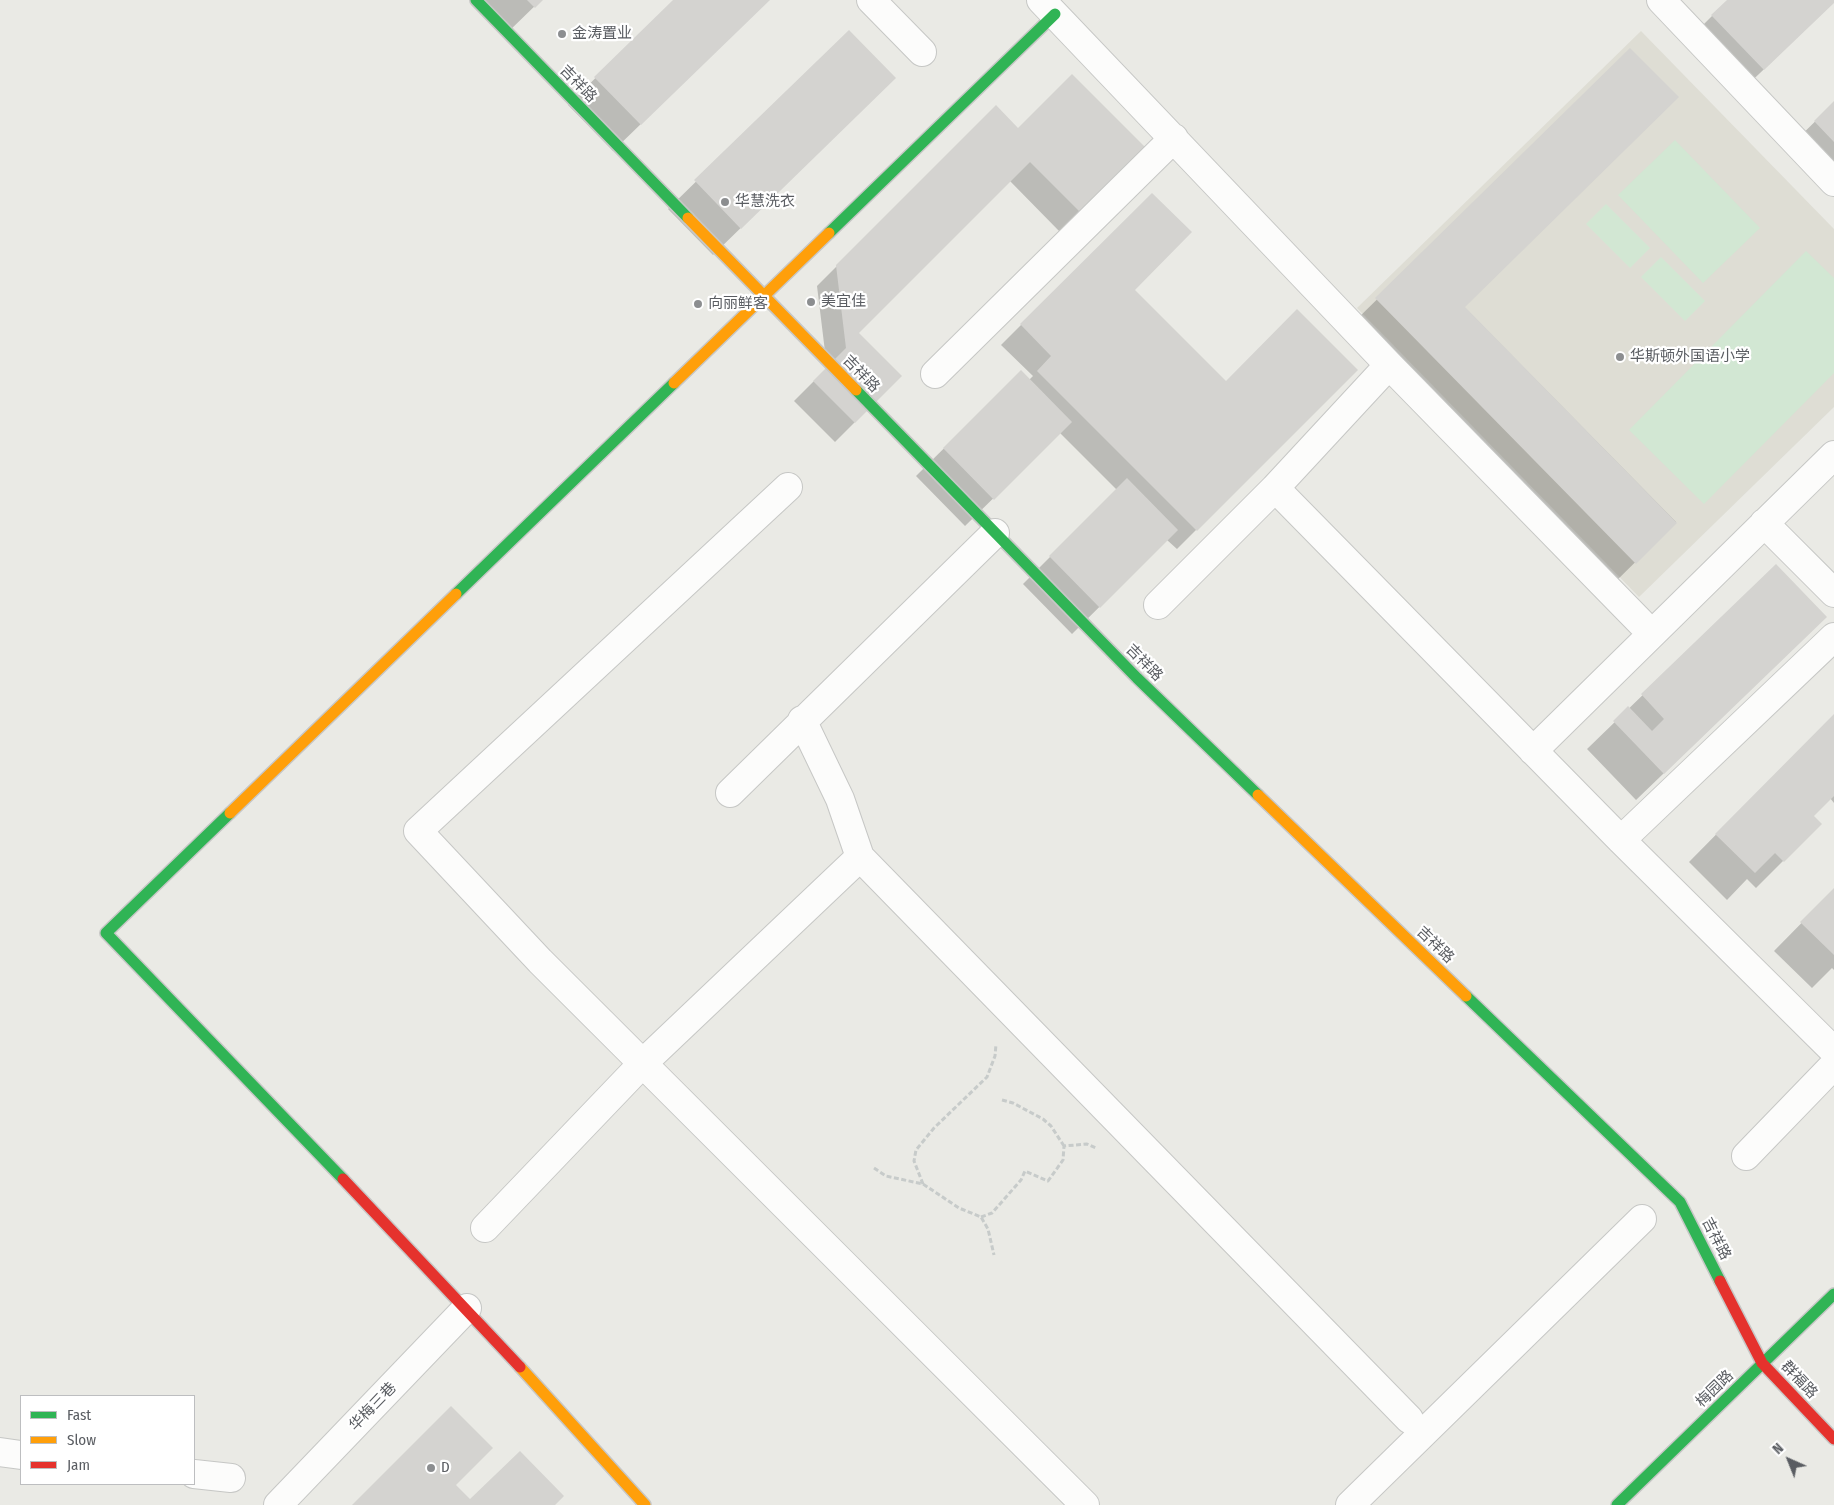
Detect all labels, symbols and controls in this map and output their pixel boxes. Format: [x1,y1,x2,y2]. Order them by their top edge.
place label: 金涛置业 [572,25,632,43]
marker: 金涛置业 [556,28,568,40]
street label: 吉祥路 [556,62,600,106]
place label: 华慧洗衣 [735,193,795,211]
marker: 华慧洗衣 [719,196,731,208]
place label: 美宜佳 [821,293,866,311]
place label: 向丽鲜客 [708,295,768,313]
marker: 美宜佳 [805,296,817,308]
marker: 向丽鲜客 [692,298,704,310]
place label: 华斯顿外国语小学 [1630,348,1750,366]
marker: 华斯顿外国语小学 [1614,351,1626,363]
street label: 吉祥路 [839,352,883,396]
street label: 吉祥路 [1122,641,1166,685]
street label: 吉祥路 [1413,923,1457,967]
street label: 吉祥路 [1698,1215,1734,1263]
street label: 群福路 [1777,1357,1821,1403]
street label: 梅园路 [1693,1367,1737,1411]
street label: 华梅三巷 [346,1379,400,1435]
legend [20,1395,195,1485]
text: Fast [67,1406,91,1424]
text: Slow [67,1431,96,1449]
north arrow [1764,1435,1814,1485]
text: N [1769,1440,1787,1458]
text: Jam [67,1456,90,1474]
place label: D [441,1459,450,1477]
marker: D [425,1462,437,1474]

